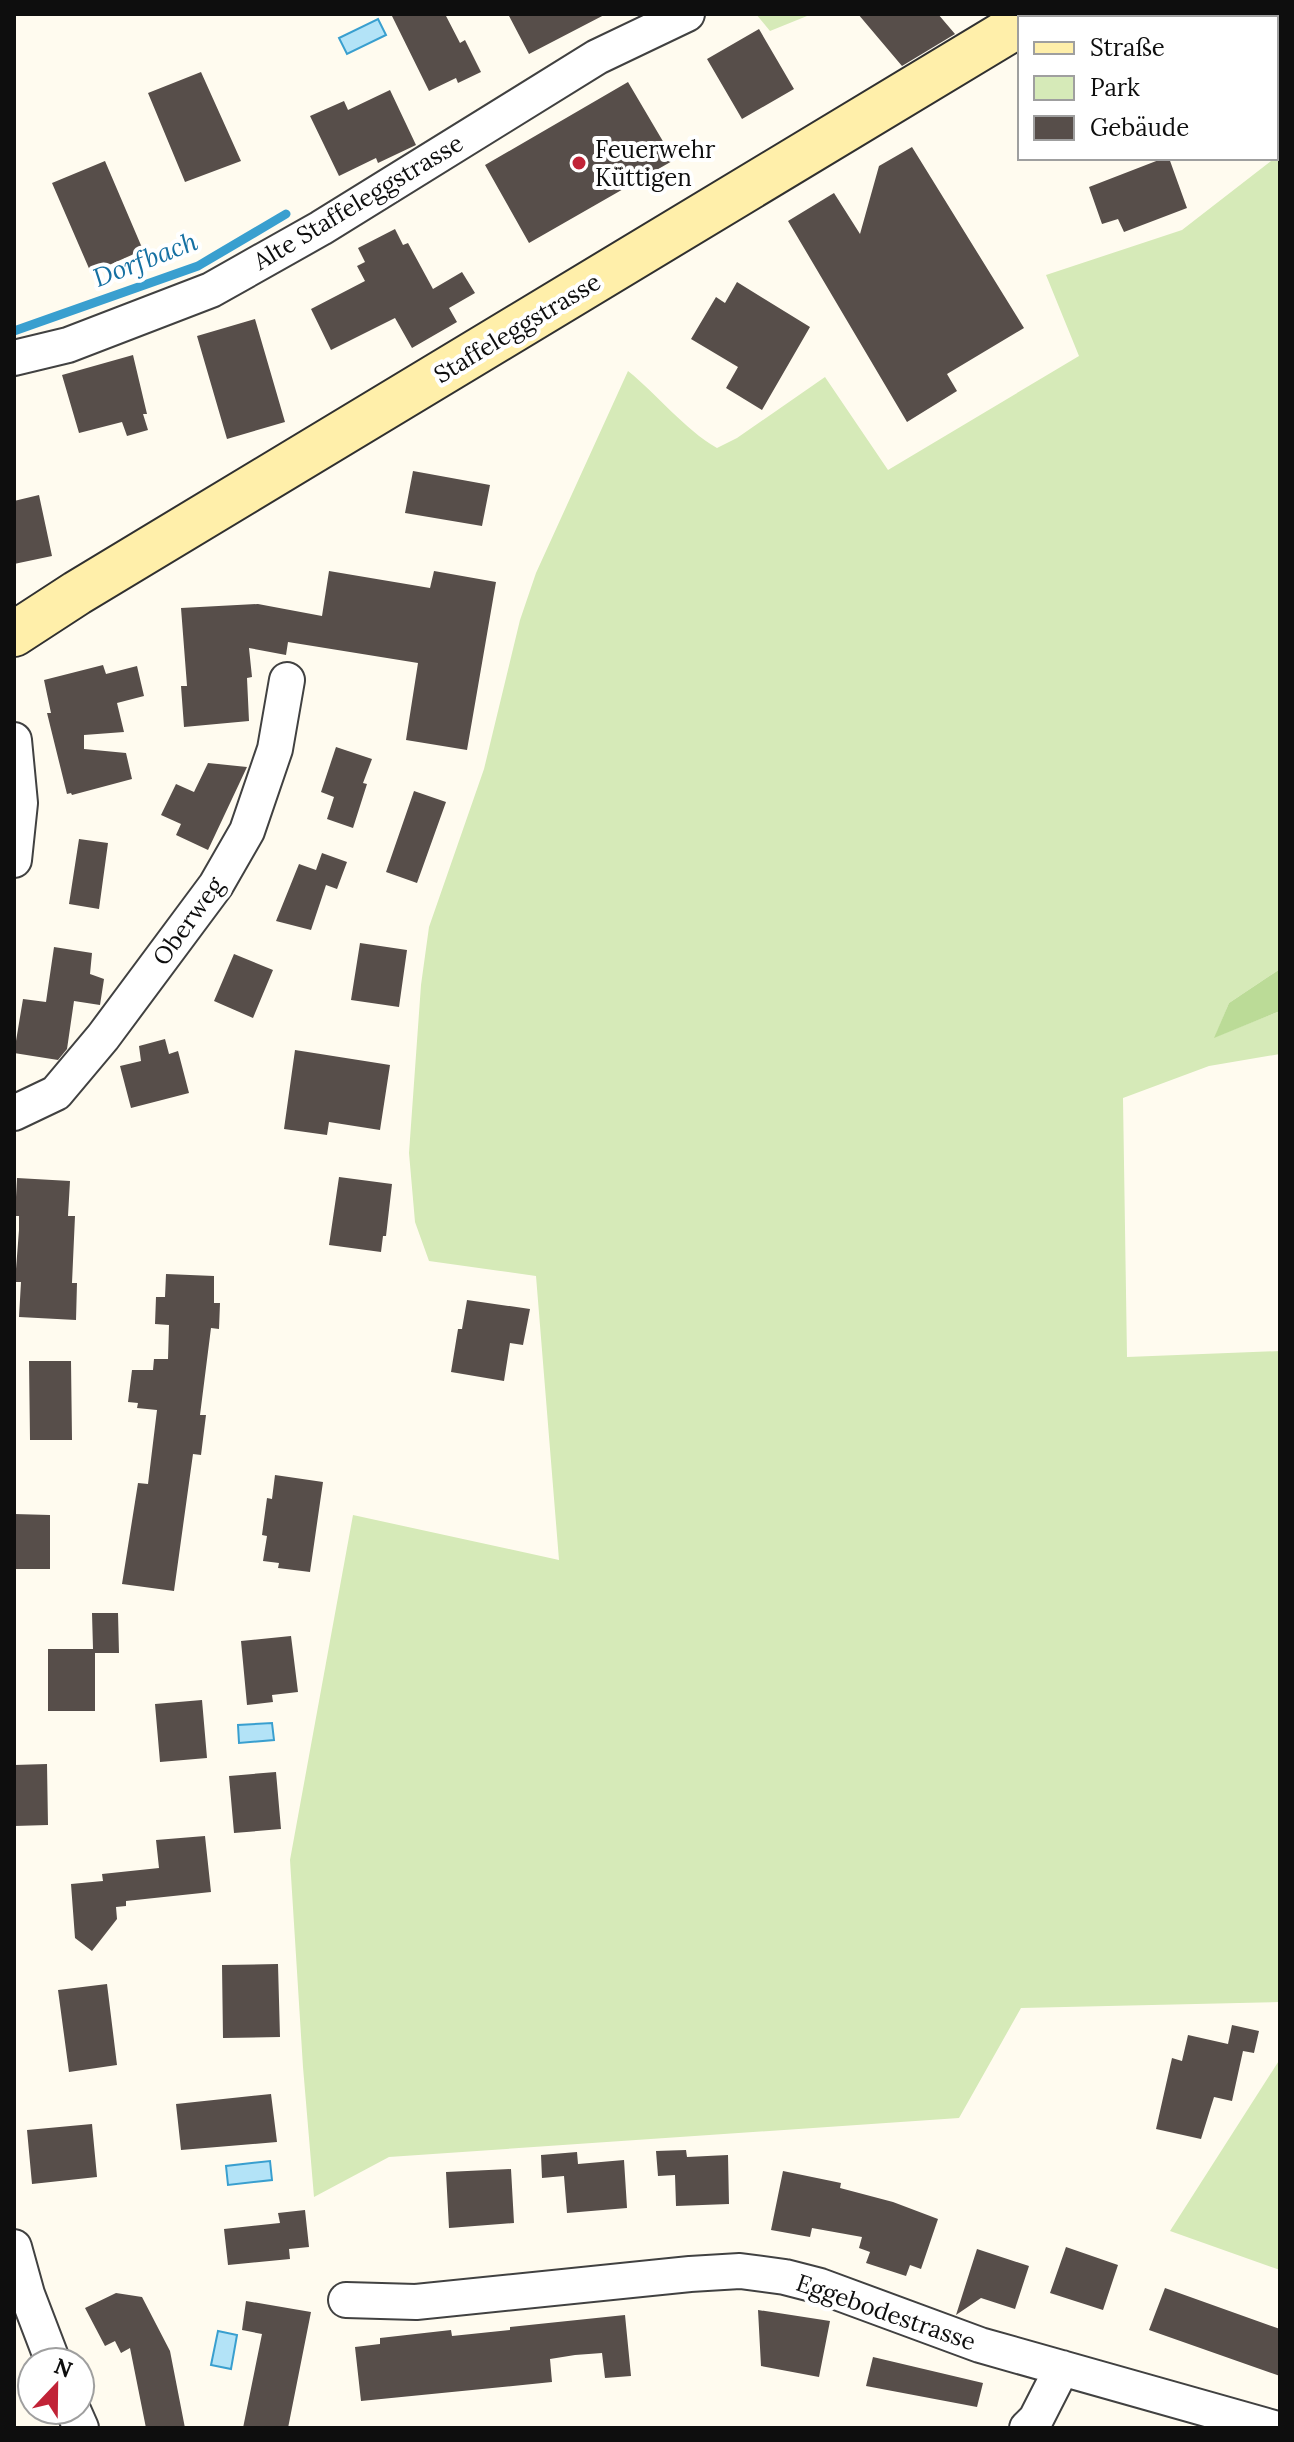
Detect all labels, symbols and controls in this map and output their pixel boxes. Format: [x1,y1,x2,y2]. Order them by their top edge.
legend [1018,16,1278,160]
text: Straße [1090,32,1165,63]
text: Park [1090,72,1140,103]
text: Gebäude [1090,112,1189,143]
street label: Alte Staffeleggstrasse [247,127,468,277]
place label: Feuerwehr Küttigen [595,134,716,193]
marker: Feuerwehr Küttigen [570,154,588,172]
water label: Dorfbach [88,224,202,294]
street label: Staffeleggstrasse [428,266,606,390]
street label: Oberweg [146,870,231,971]
street label: Eggebodestrasse [792,2267,980,2357]
north arrow [16,2346,96,2426]
text: N [50,2351,77,2384]

